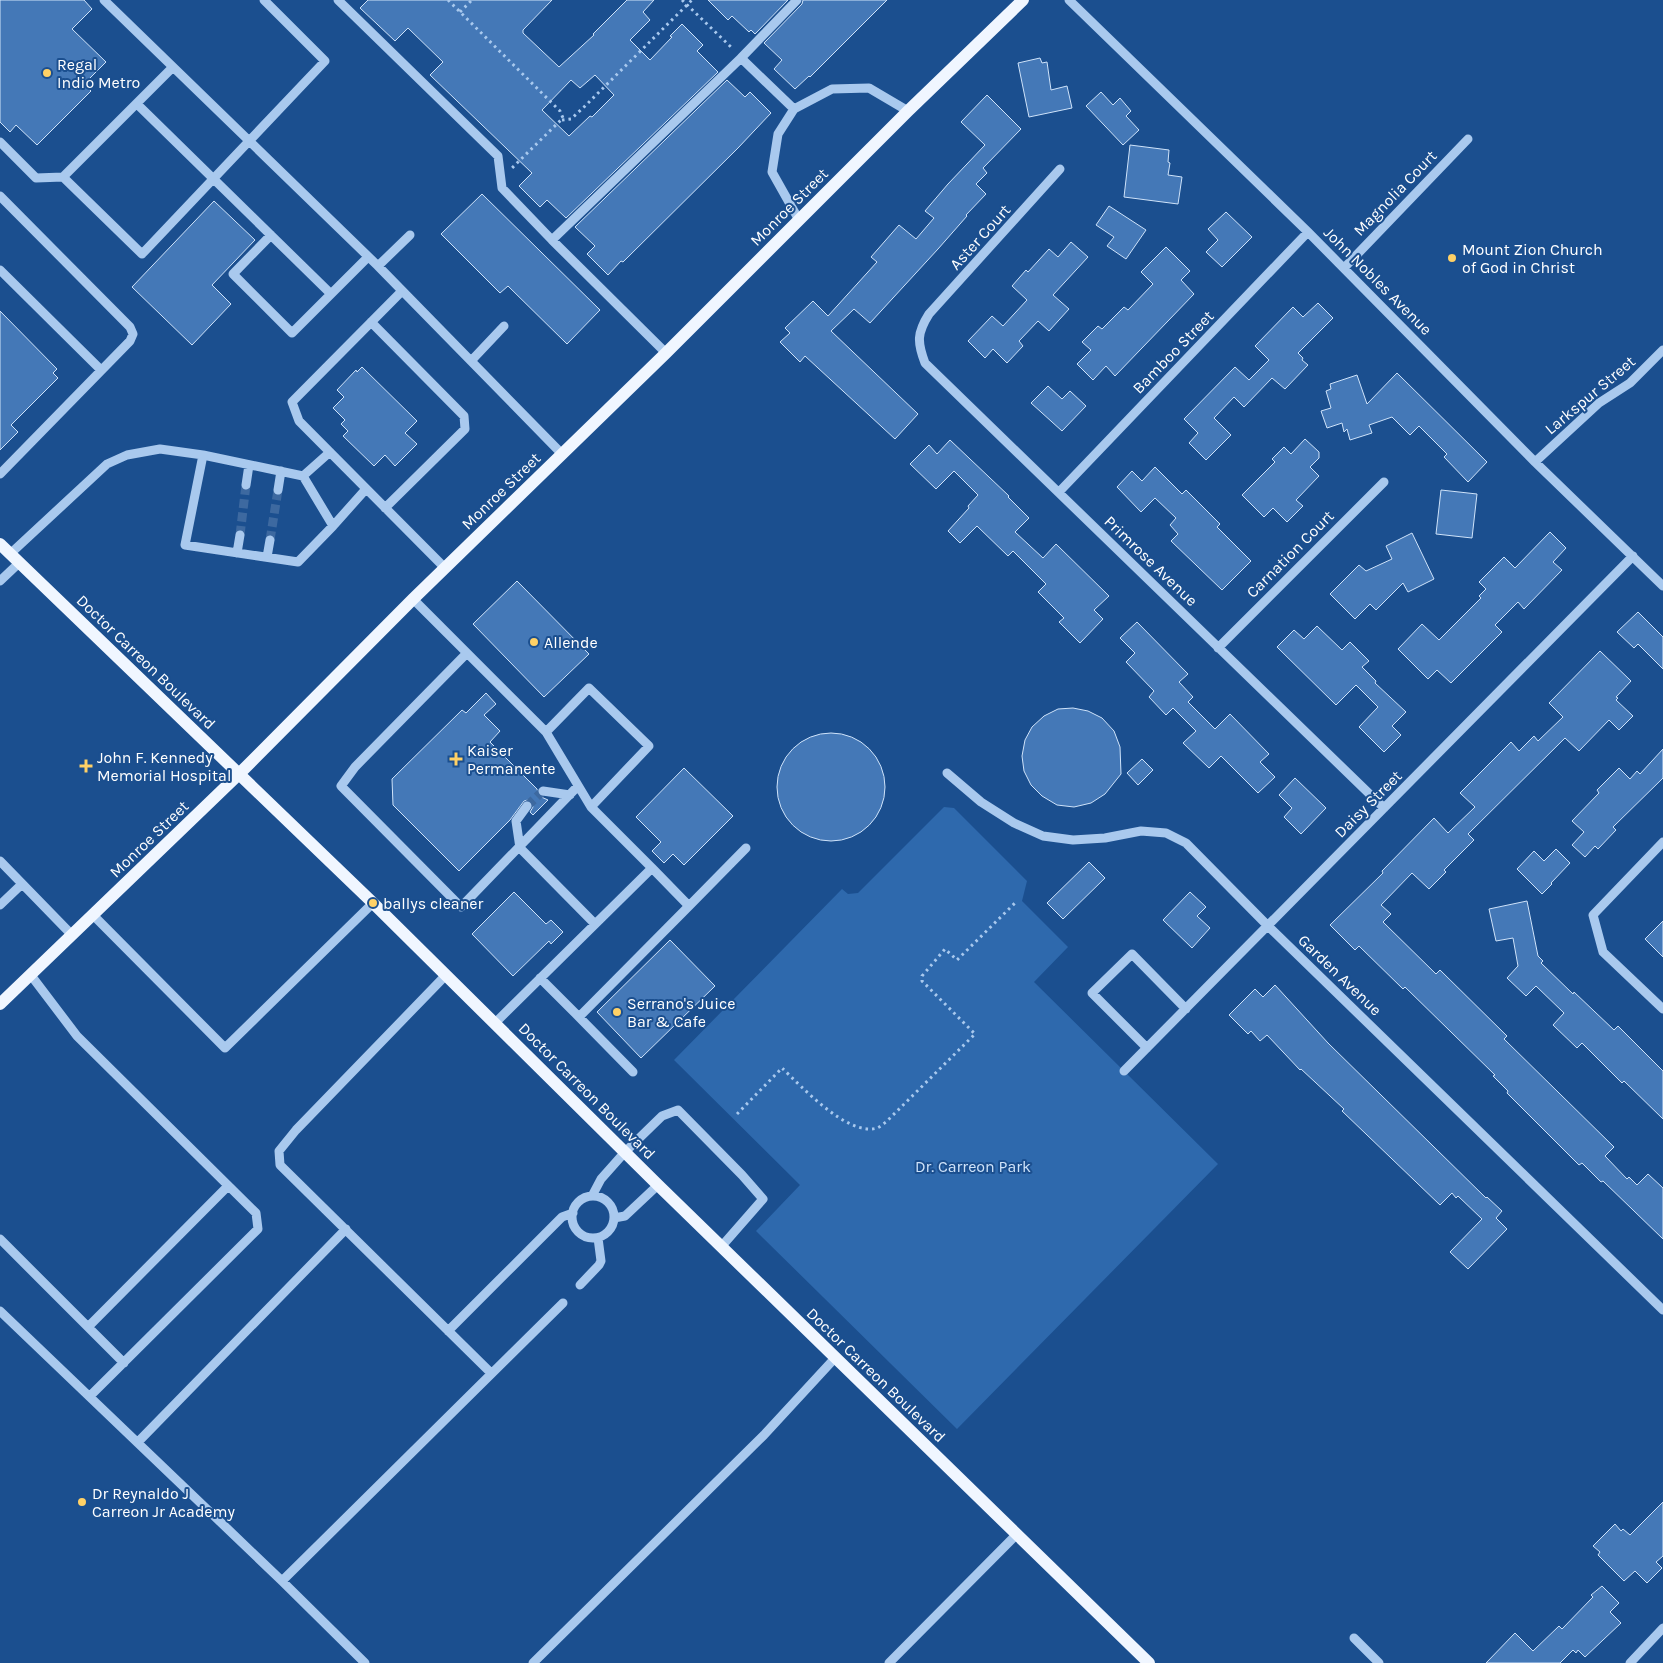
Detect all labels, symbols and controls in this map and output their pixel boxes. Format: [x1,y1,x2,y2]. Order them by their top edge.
place label: Regal Indio Metro [57,55,140,92]
marker: Regal Indio Metro [41,67,53,79]
street label: Magnolia Court [1349,146,1441,240]
street label: Monroe Street [746,164,832,250]
street label: Aster Court [946,200,1014,274]
street label: John Nobles Avenue [1320,223,1436,339]
place label: Mount Zion Church of God in Christ [1462,240,1603,277]
marker: Mount Zion Church of God in Christ [1446,252,1458,264]
street label: Bamboo Street [1129,306,1217,398]
street label: Larkspur Street [1541,352,1639,438]
street label: Monroe Street [458,449,544,533]
street label: Carnation Court [1242,506,1338,602]
street label: Primrose Avenue [1101,512,1201,610]
street label: Doctor Carreon Boulevard [73,591,219,733]
place label: Allende [544,633,598,652]
marker: Allende [528,636,540,648]
place label: Kaiser Permanente [467,741,555,778]
place label: John F. Kennedy Memorial Hospital [97,748,231,785]
marker: Kaiser Permanente [449,752,463,766]
marker: John F. Kennedy Memorial Hospital [79,759,93,773]
street label: Daisy Street [1330,766,1406,842]
street label: Monroe Street [106,797,192,881]
place label: ballys cleaner [383,894,484,913]
marker: ballys cleaner [367,897,379,909]
street label: Garden Avenue [1294,930,1386,1020]
place label: Serrano's Juice Bar & Cafe [627,994,735,1031]
marker: Serrano's Juice Bar & Cafe [611,1006,623,1018]
street label: Doctor Carreon Boulevard [515,1019,659,1163]
park label: Dr. Carreon Park [915,1157,1031,1176]
street label: Doctor Carreon Boulevard [803,1304,949,1446]
place label: Dr Reynaldo J Carreon Jr Academy [92,1484,236,1521]
marker: Dr Reynaldo J Carreon Jr Academy [76,1496,88,1508]

